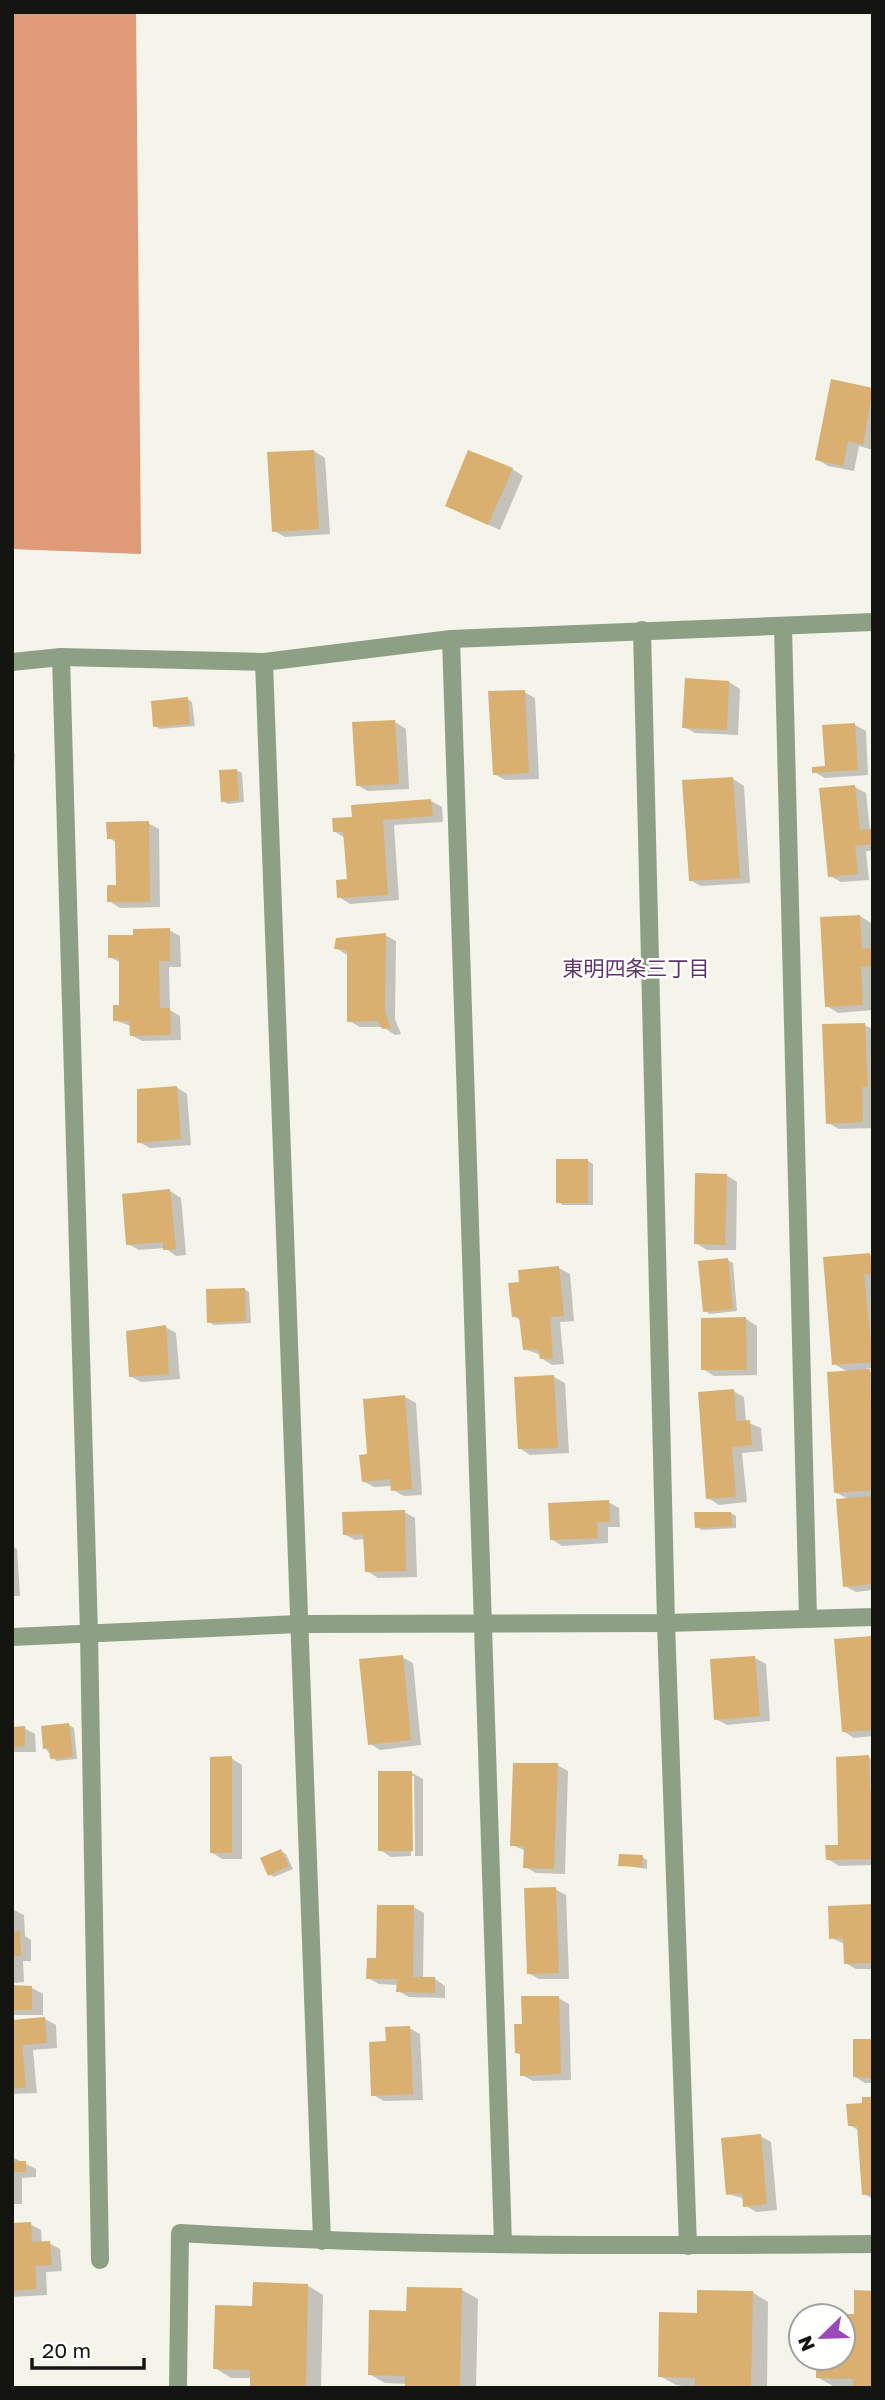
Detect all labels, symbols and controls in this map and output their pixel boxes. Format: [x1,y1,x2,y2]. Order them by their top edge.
district label: 東明四条三丁目 [563,955,710,981]
north arrow [787,2302,857,2372]
scale bar [32,2326,144,2370]
text: N [792,2333,819,2355]
text: 20 m [42,2337,91,2363]

